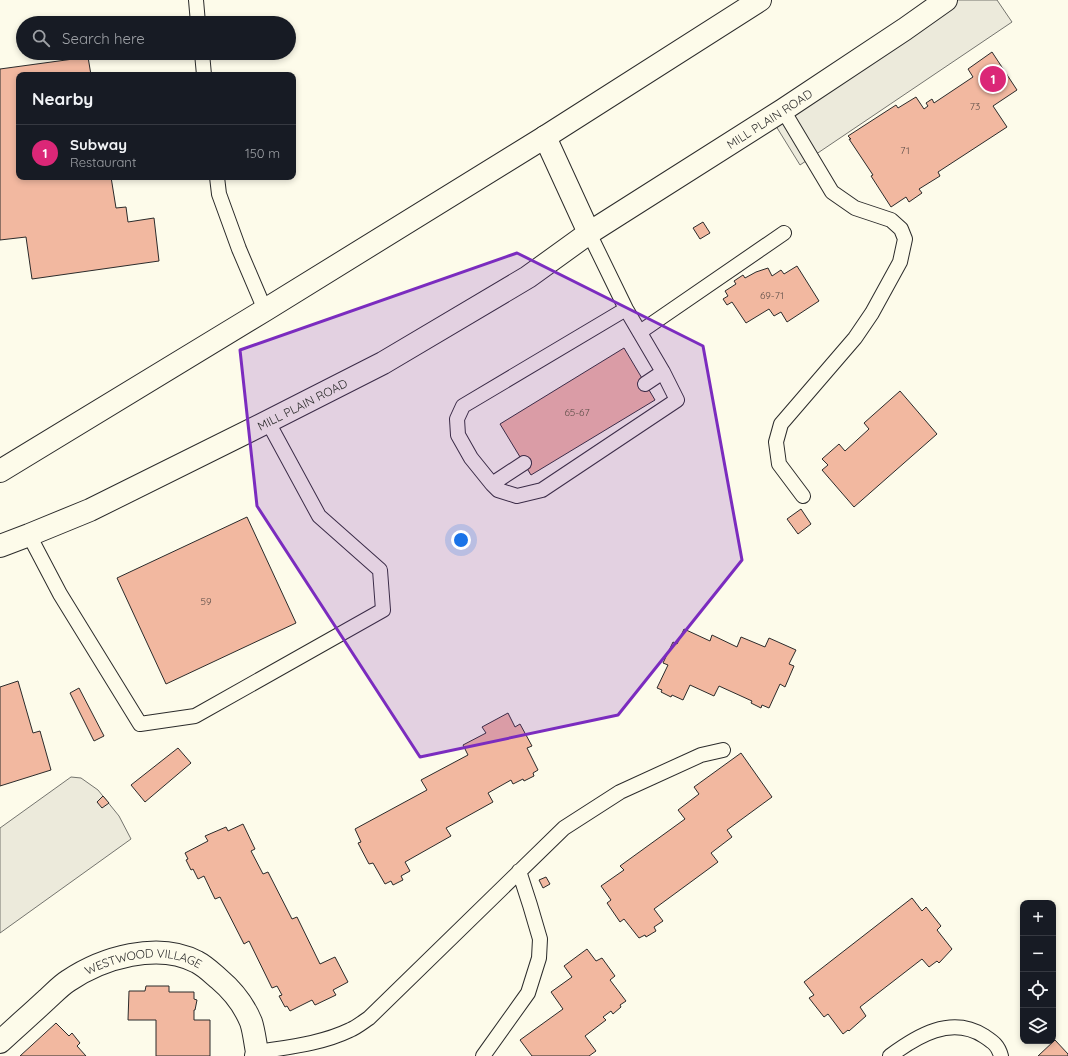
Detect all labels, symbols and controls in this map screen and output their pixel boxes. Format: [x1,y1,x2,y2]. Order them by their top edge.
search box [16,16,296,60]
icon: search [30,27,52,49]
text: Search here [62,29,145,48]
pin: 1 [980,64,1006,94]
street label: MILL PLAIN ROAD [724,85,815,152]
text: Nearby [32,88,93,109]
house number: 73 [970,100,980,113]
text: Subway [70,135,127,154]
house number: 71 [900,144,910,157]
text: 1 [42,145,48,161]
text: 150 m [245,145,280,161]
text: Restaurant [70,154,136,170]
house number: 69-71 [760,289,784,302]
street label: MILL PLAIN ROAD [255,375,350,433]
house number: 65-67 [564,406,590,419]
your location [451,530,471,550]
house number: 59 [200,595,212,608]
map controls [1020,900,1056,1044]
button: + [1020,900,1056,936]
button: − [1020,936,1056,972]
street label: WESTWOOD VILLAGE [82,945,205,978]
button: locate [1020,972,1056,1008]
button: layers [1020,1008,1056,1044]

